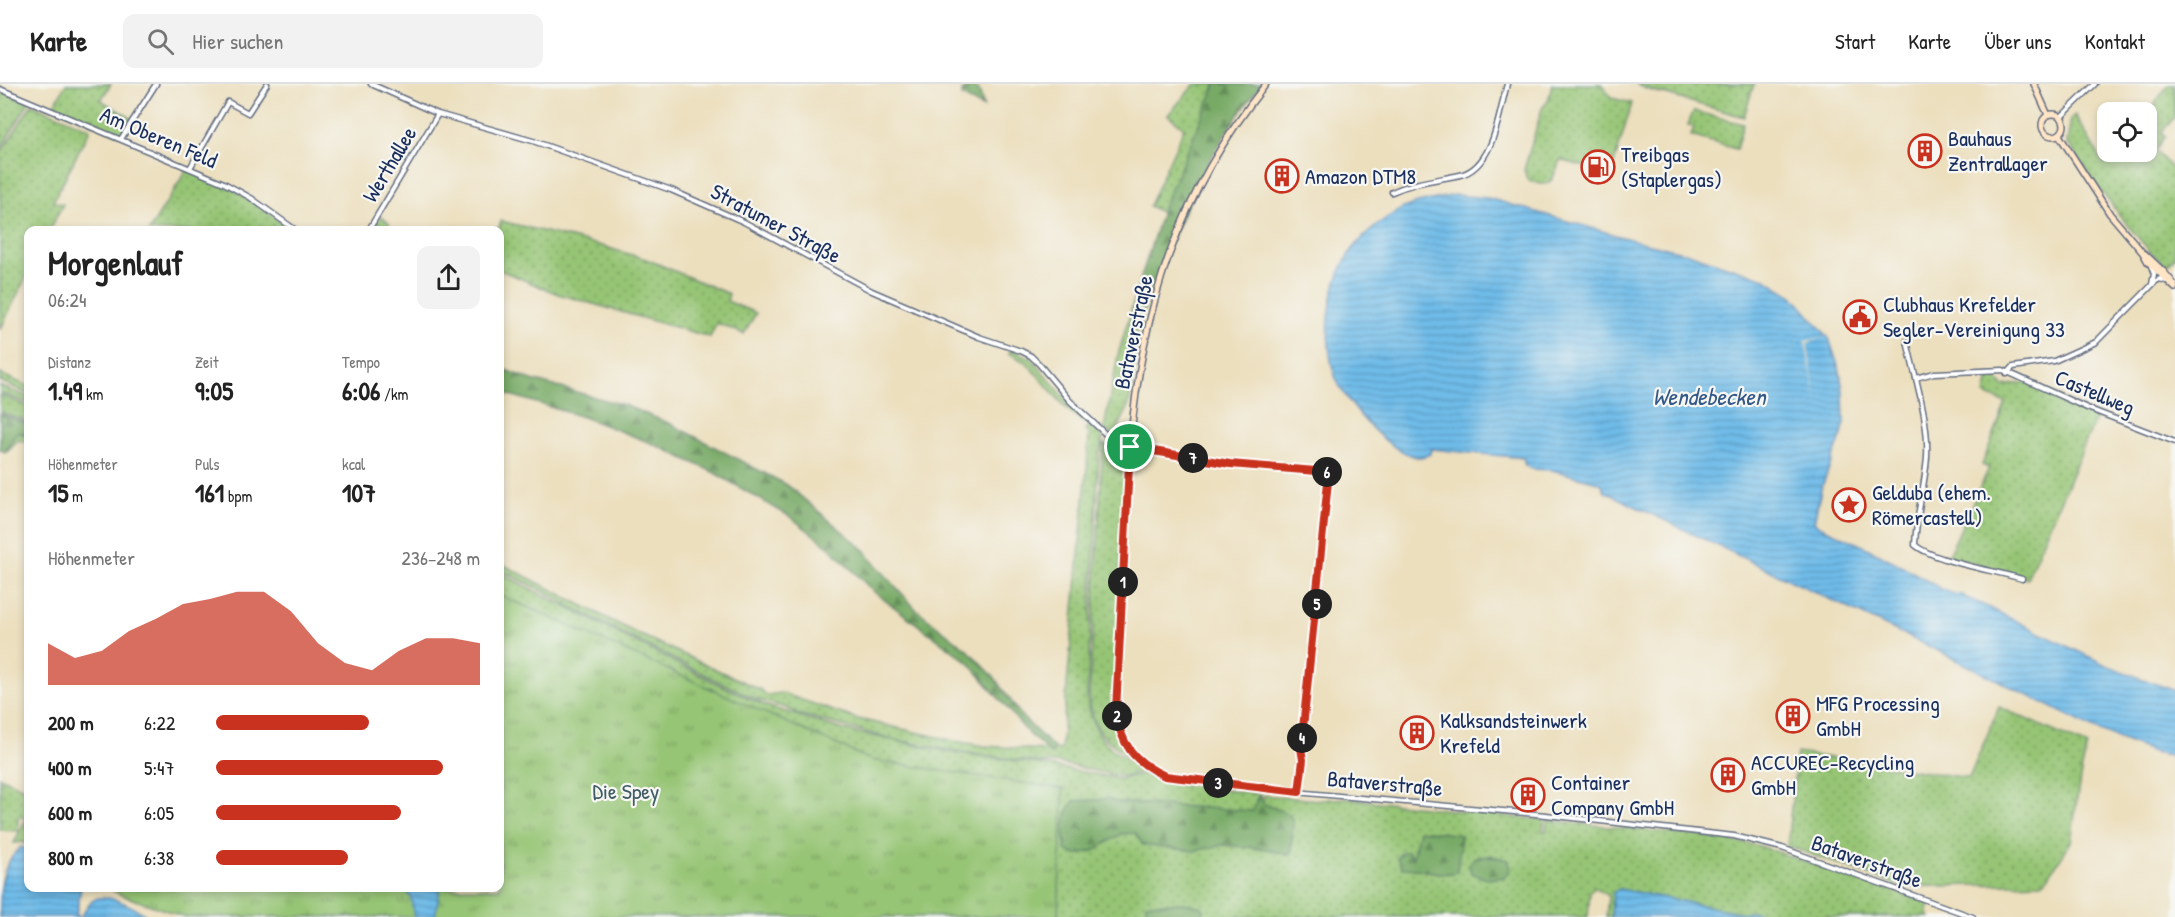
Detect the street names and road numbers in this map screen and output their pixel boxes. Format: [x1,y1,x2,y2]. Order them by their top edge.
street label: Am Oberen Feld [96,99,223,175]
street label: Werthallee [355,120,423,207]
street label: Stratumer Straße [706,176,847,270]
street label: Bataverstraße [1106,272,1160,392]
street label: Castellweg [2051,362,2139,422]
street label: Bataverstraße [1326,763,1444,803]
street label: Bataverstraße [1808,827,1927,895]

